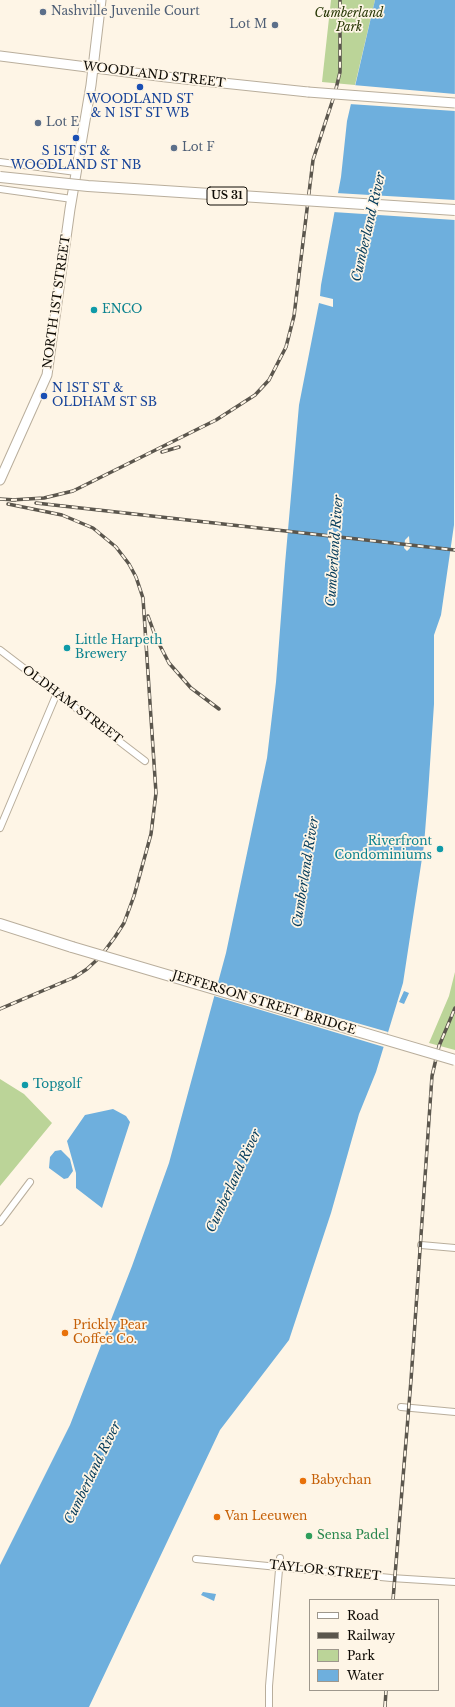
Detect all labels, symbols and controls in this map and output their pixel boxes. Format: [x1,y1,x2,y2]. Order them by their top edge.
place label: Nashville Juvenile Court [51,5,200,19]
marker: Nashville Juvenile Court [38,7,48,17]
park label: Cumberland Park [315,7,383,35]
place label: Lot M [229,18,267,32]
marker: Lot M [270,20,280,30]
street label: WOODLAND STREET [82,59,226,91]
marker: WOODLAND ST & N 1ST ST WB [135,82,145,92]
place label: WOODLAND ST & N 1ST ST WB [87,93,193,121]
place label: Lot E [46,116,79,130]
marker: Lot E [33,118,43,128]
marker: S 1ST ST & WOODLAND ST NB [71,133,81,143]
place label: Lot F [182,141,215,155]
marker: Lot F [169,143,179,153]
place label: S 1ST ST & WOODLAND ST NB [11,145,141,173]
water label: Cumberland River [349,171,389,283]
road number: US 31 [207,187,247,205]
street label: NORTH 1ST STREET [40,234,74,370]
place label: ENCO [102,303,142,317]
marker: ENCO [89,305,99,315]
place label: N 1ST ST & OLDHAM ST SB [52,382,157,410]
marker: N 1ST ST & OLDHAM ST SB [39,391,49,401]
water label: Cumberland River [323,495,347,607]
place label: Little Harpeth Brewery [75,634,162,662]
marker: Little Harpeth Brewery [62,643,72,653]
street label: OLDHAM STREET [19,663,125,747]
water label: Cumberland River [290,816,322,928]
place label: Riverfront Condominiums [335,835,432,863]
marker: Riverfront Condominiums [435,844,445,854]
street label: JEFFERSON STREET BRIDGE [170,968,358,1038]
place label: Topgolf [33,1078,81,1092]
marker: Topgolf [20,1080,30,1090]
water label: Cumberland River [203,1127,265,1235]
place label: Prickly Pear Coffee Co. [73,1319,147,1347]
marker: Prickly Pear Coffee Co. [60,1328,70,1338]
water label: Cumberland River [61,1419,125,1527]
place label: Babychan [311,1474,372,1488]
marker: Babychan [298,1476,308,1486]
place label: Van Leeuwen [225,1510,307,1524]
marker: Van Leeuwen [212,1512,222,1522]
place label: Sensa Padel [317,1529,389,1543]
marker: Sensa Padel [304,1531,314,1541]
street label: TAYLOR STREET [268,1558,382,1584]
legend [309,1599,439,1691]
text: Road [347,1608,379,1623]
text: Railway [347,1628,395,1643]
text: Park [347,1648,375,1663]
text: Water [347,1668,384,1683]

